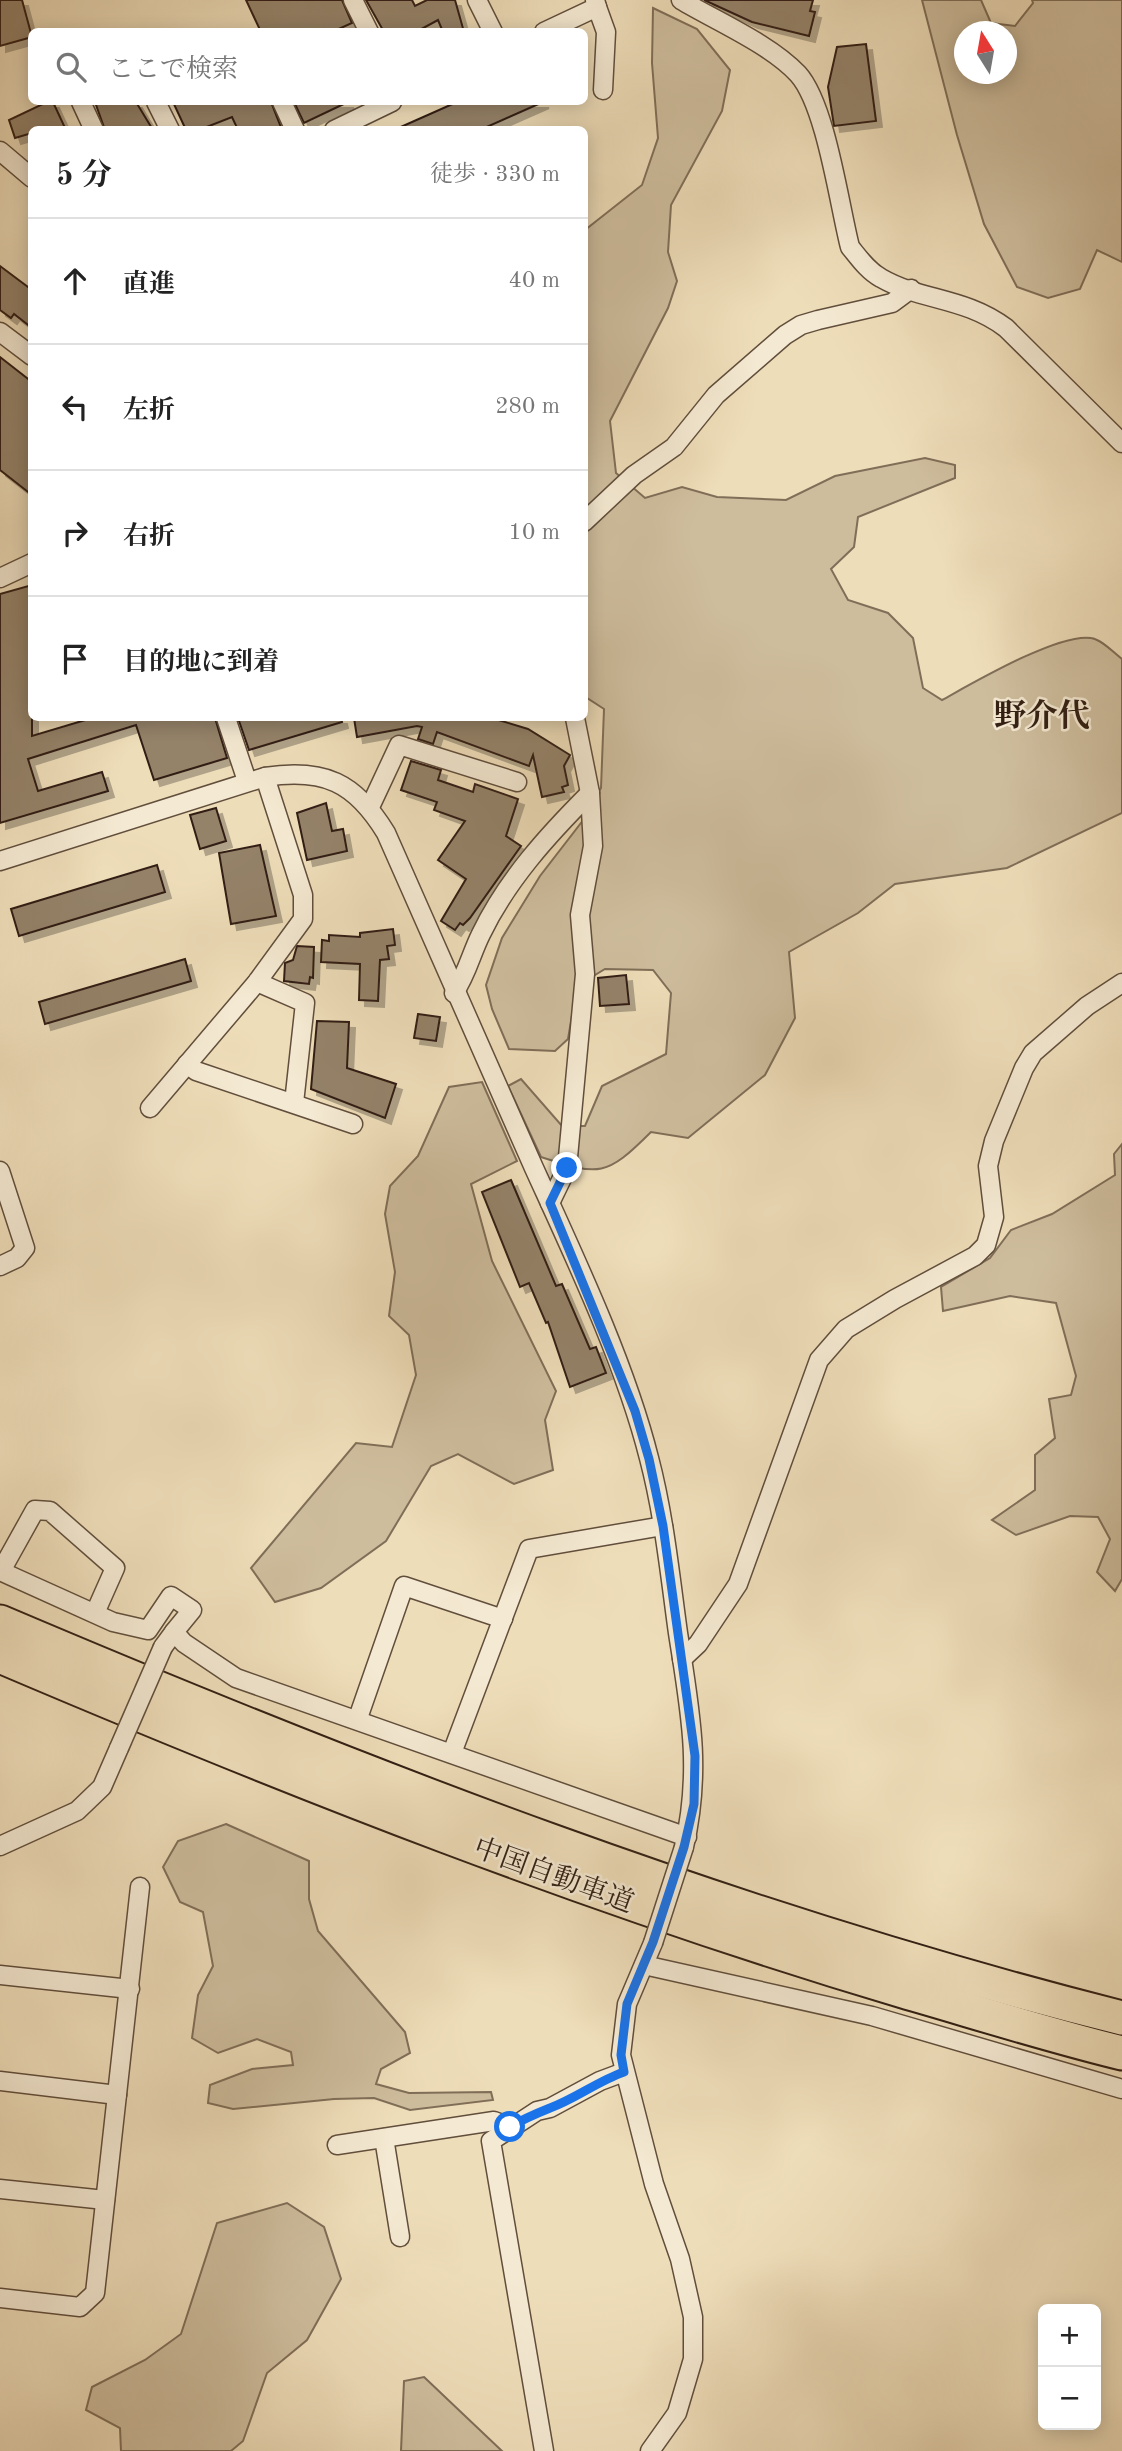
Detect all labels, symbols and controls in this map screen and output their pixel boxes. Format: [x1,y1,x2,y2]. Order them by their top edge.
north arrow [954,21,1017,84]
search box [28,28,588,105]
icon: search [52,48,90,86]
text: ここで検索 [108,57,238,83]
text: 5 分 [56,161,112,191]
text: 徒歩 · 330 m [430,163,560,186]
icon: ahead [56,262,94,300]
text: 40 m [509,269,560,292]
text: 直進 [123,272,175,298]
icon: left [56,388,94,426]
text: 280 m [495,395,560,418]
text: 左折 [123,398,175,424]
icon: right [56,514,94,552]
text: 10 m [509,521,560,544]
text: 右折 [123,524,175,550]
icon: arrive [56,640,94,678]
text: 目的地に到着 [123,650,279,676]
district label: 野介代 [994,698,1090,734]
route end [551,1152,582,1183]
street label: 中国自動車道 [469,1832,638,1919]
route start [494,2111,525,2142]
map controls [1038,2304,1101,2430]
button: + [1038,2304,1101,2367]
button: − [1038,2367,1101,2430]

